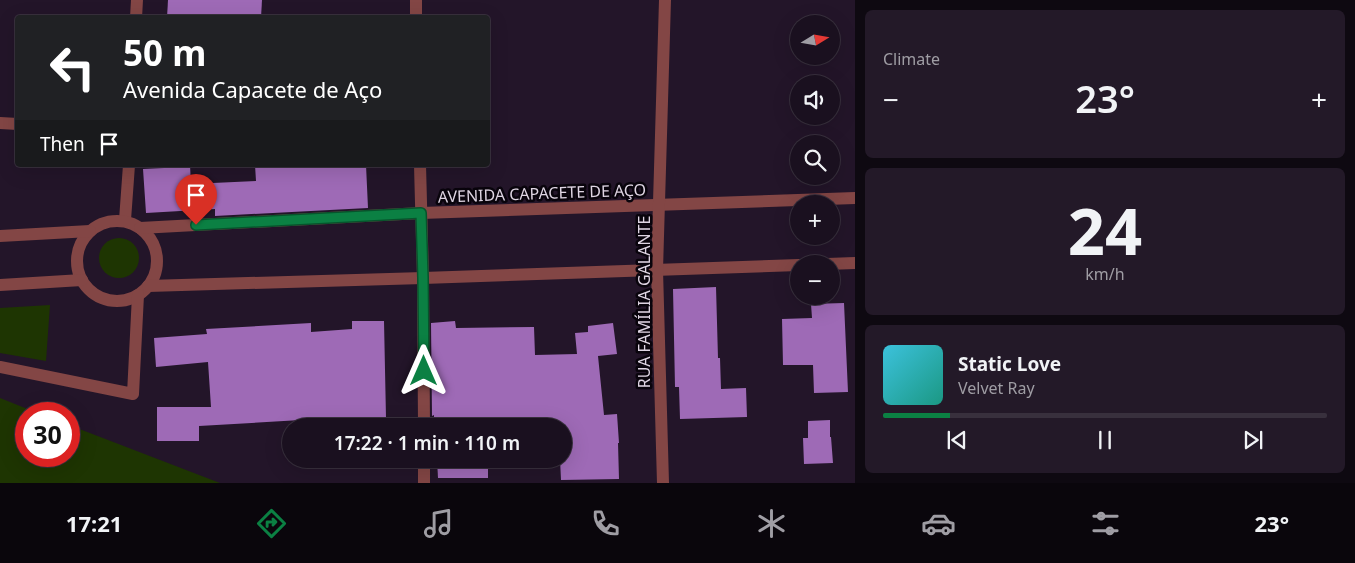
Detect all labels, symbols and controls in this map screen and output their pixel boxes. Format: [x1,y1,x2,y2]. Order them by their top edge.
north arrow [790,15,840,65]
map controls [790,15,840,305]
text: 50 m [123,29,206,76]
icon: left [40,35,105,100]
text: Climate [883,48,940,70]
text: 23° [1075,72,1135,124]
text: Avenida Capacete de Aço [123,74,382,104]
button: sound [790,75,840,125]
text: − [883,80,899,118]
text: + [1311,80,1327,118]
icon: arrive [95,130,123,158]
text: Then [40,131,85,157]
button: search [790,135,840,185]
pin [175,174,217,225]
street label: AVENIDA CAPACETE DE AÇO [437,178,647,208]
icon: arrive [182,181,210,209]
text: 24 [1068,186,1142,274]
button: + [790,195,840,245]
street label: RUA FAMÍLIA GALANTE [633,216,655,388]
button: − [790,255,840,305]
text: km/h [1085,263,1125,285]
position arrow [397,344,449,396]
text: Static Love [958,351,1061,377]
text: Velvet Ray [958,377,1035,399]
speed limit sign: 30 [15,402,80,467]
icon: previous [943,426,971,454]
icon: pause [1091,426,1119,454]
icon: next [1239,426,1267,454]
text: 17:22 · 1 min · 110 m [334,430,520,456]
icon: directions [254,506,289,541]
icon: music [421,506,456,541]
icon: phone [588,506,623,541]
icon: climate [754,506,789,541]
icon: car [921,506,956,541]
icon: filters [1088,506,1123,541]
text: 17:21 [66,508,122,538]
text: 23° [1255,508,1289,538]

